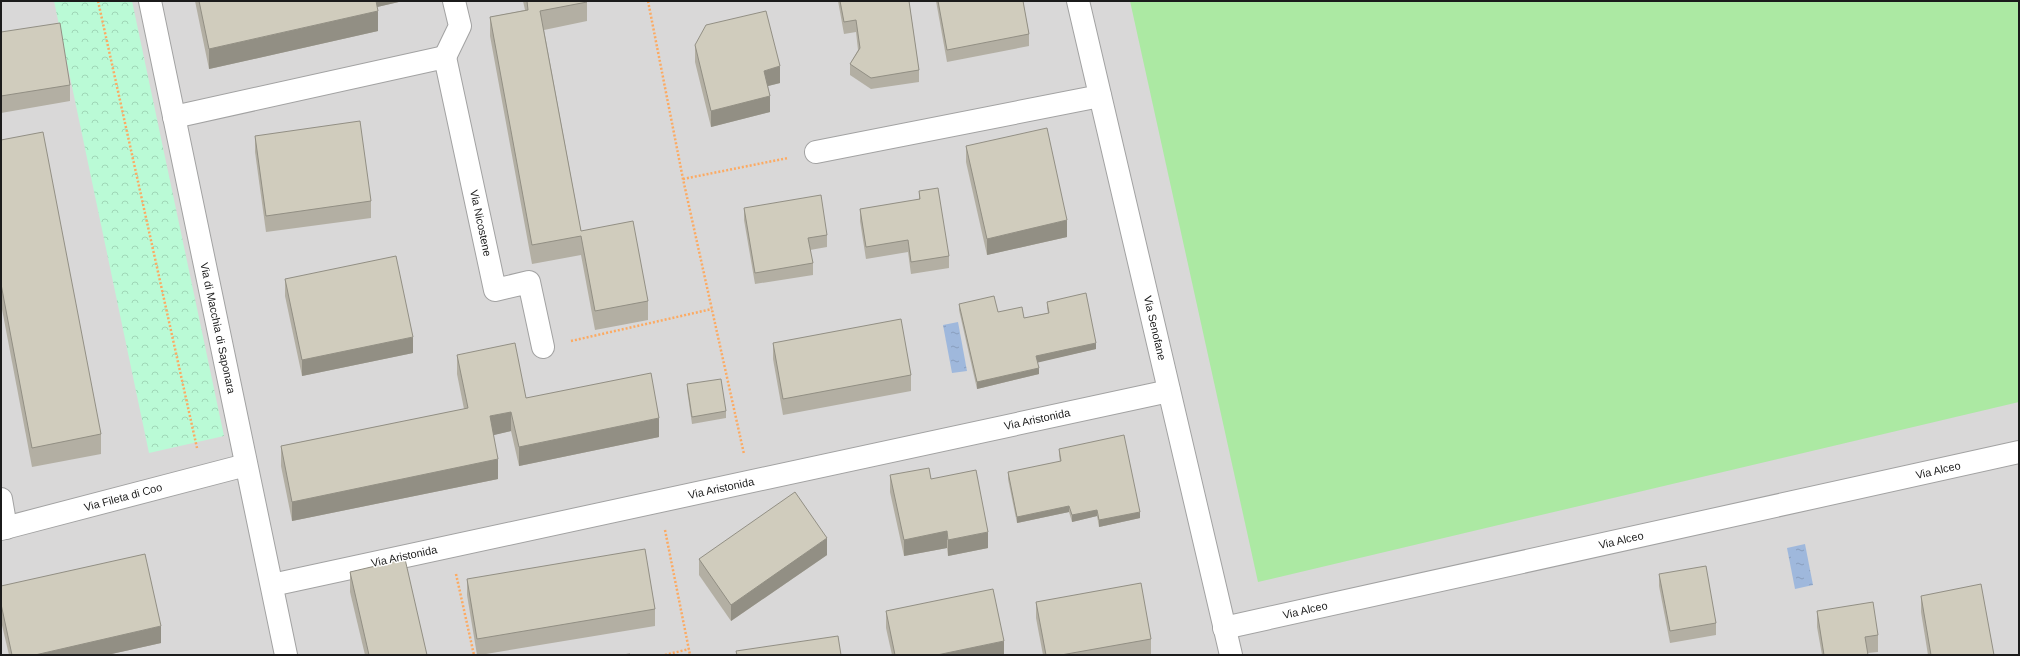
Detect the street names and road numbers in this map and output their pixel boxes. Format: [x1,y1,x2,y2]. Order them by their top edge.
street label: Via Nicostene [468,189,494,257]
street label: Via di Macchia di Saponara [198,261,238,396]
street label: Via Senofane [1142,295,1168,361]
street label: Via Aristonida [1003,406,1072,432]
street label: Via Alceo [1914,459,1962,481]
street label: Via Aristonida [687,475,756,501]
street label: Via Fileta di Coo [83,481,163,513]
street label: Via Alceo [1597,529,1645,551]
street label: Via Aristonida [370,543,439,569]
street label: Via Alceo [1281,599,1329,621]

